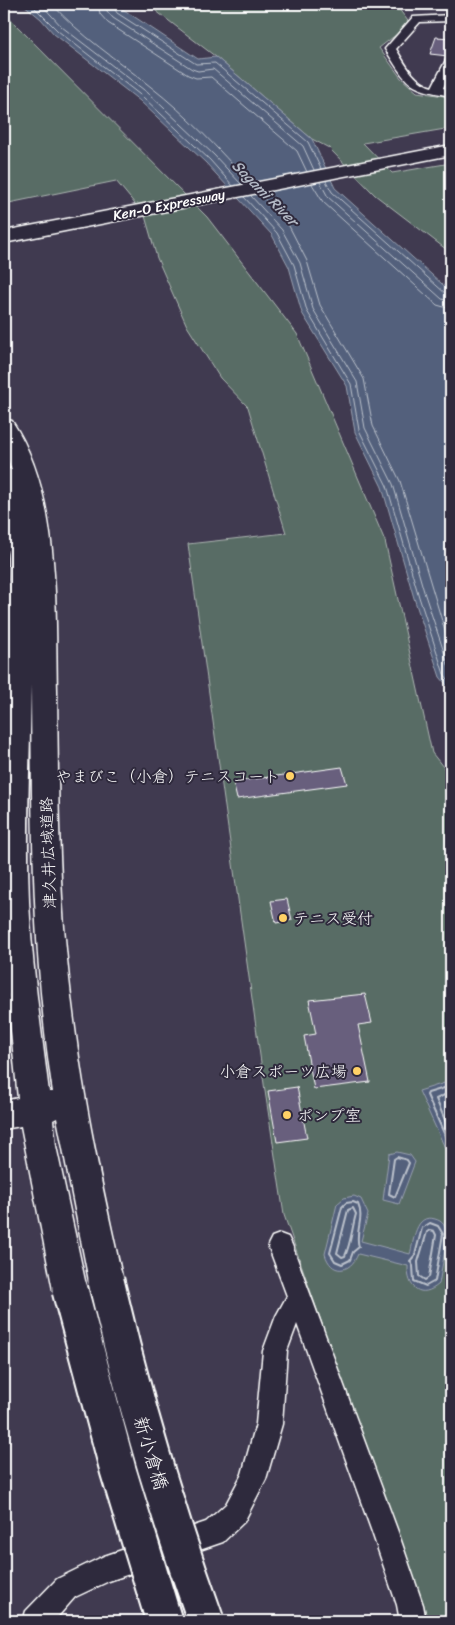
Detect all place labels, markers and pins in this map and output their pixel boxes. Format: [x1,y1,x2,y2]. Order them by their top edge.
place label: やまびこ（小倉）テニスコート [56,762,280,791]
marker: やまびこ（小倉）テニスコート [284,770,296,782]
place label: テニス受付 [293,904,373,933]
marker: テニス受付 [277,912,289,924]
place label: 小倉スポーツ広場 [219,1057,347,1086]
marker: 小倉スポーツ広場 [351,1065,363,1077]
place label: ポンプ室 [297,1101,361,1130]
marker: ポンプ室 [281,1109,293,1121]

